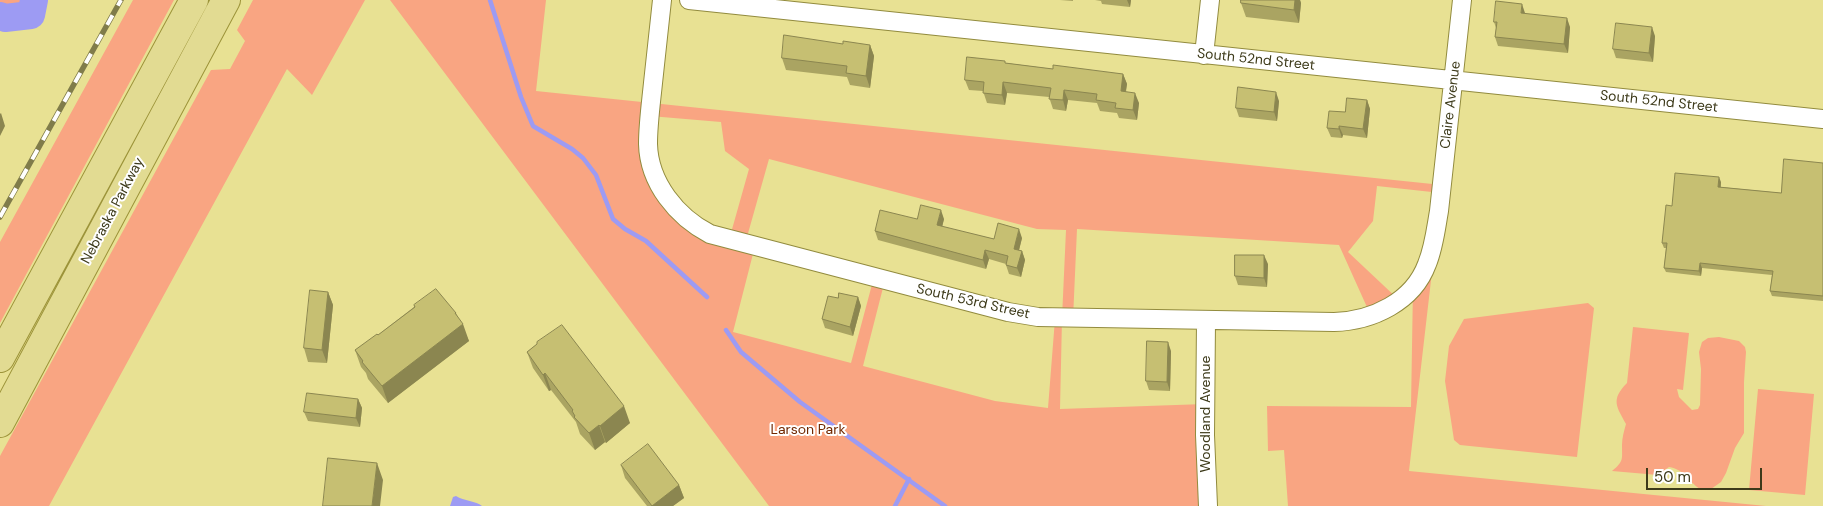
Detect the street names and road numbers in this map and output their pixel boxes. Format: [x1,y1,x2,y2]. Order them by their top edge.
street label: South 52nd Street [1196,45,1316,75]
street label: Claire Avenue [1437,60,1465,150]
street label: South 52nd Street [1599,87,1719,117]
street label: Nebraska Parkway [78,155,148,267]
street label: South 53rd Street [915,281,1031,323]
street label: Woodland Avenue [1198,355,1214,473]

